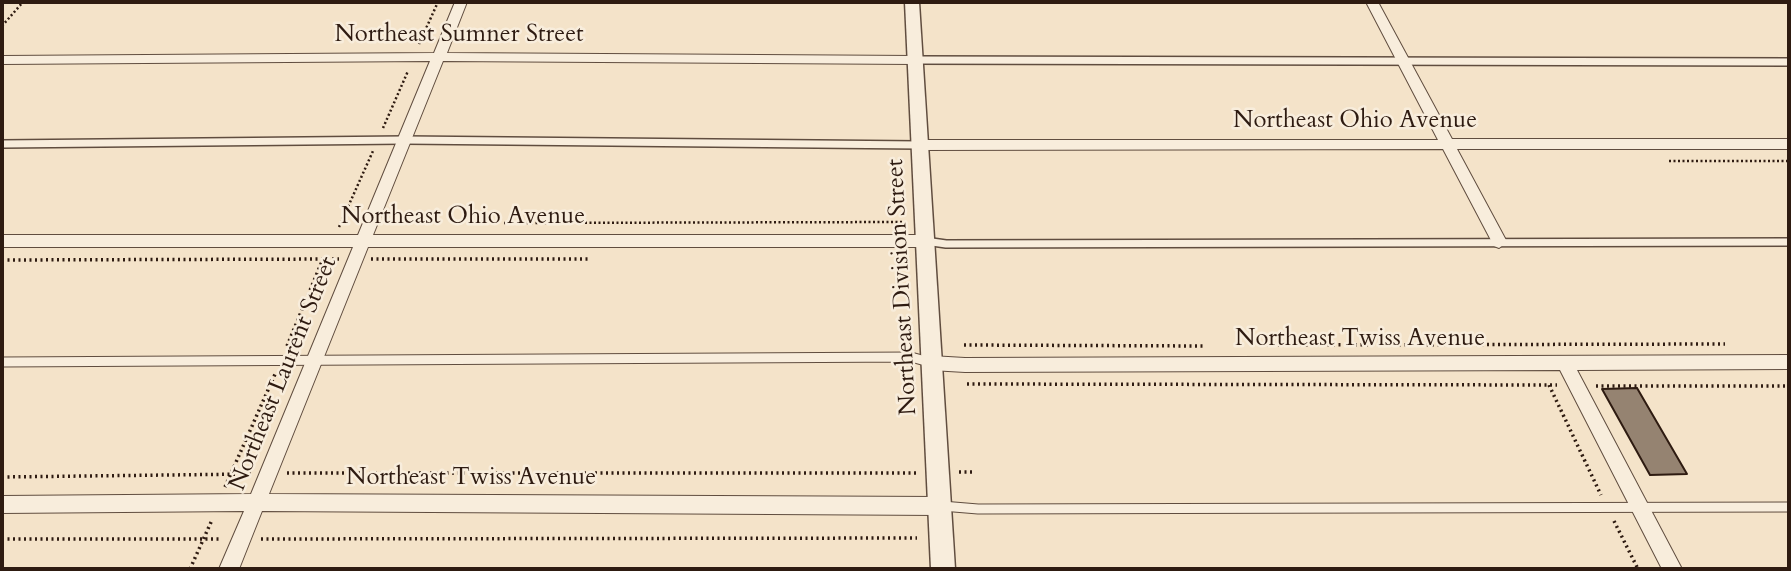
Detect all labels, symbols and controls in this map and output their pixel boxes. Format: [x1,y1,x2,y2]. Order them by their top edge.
street label: Northeast Sumner Street [334,21,584,49]
street label: Northeast Ohio Avenue [1233,107,1477,135]
street label: Northeast Division Street [882,158,924,416]
street label: Northeast Ohio Avenue [341,203,585,231]
street label: Northeast Laurent Street [224,253,344,495]
street label: Northeast Twiss Avenue [1235,325,1485,353]
street label: Northeast Twiss Avenue [346,464,596,492]

